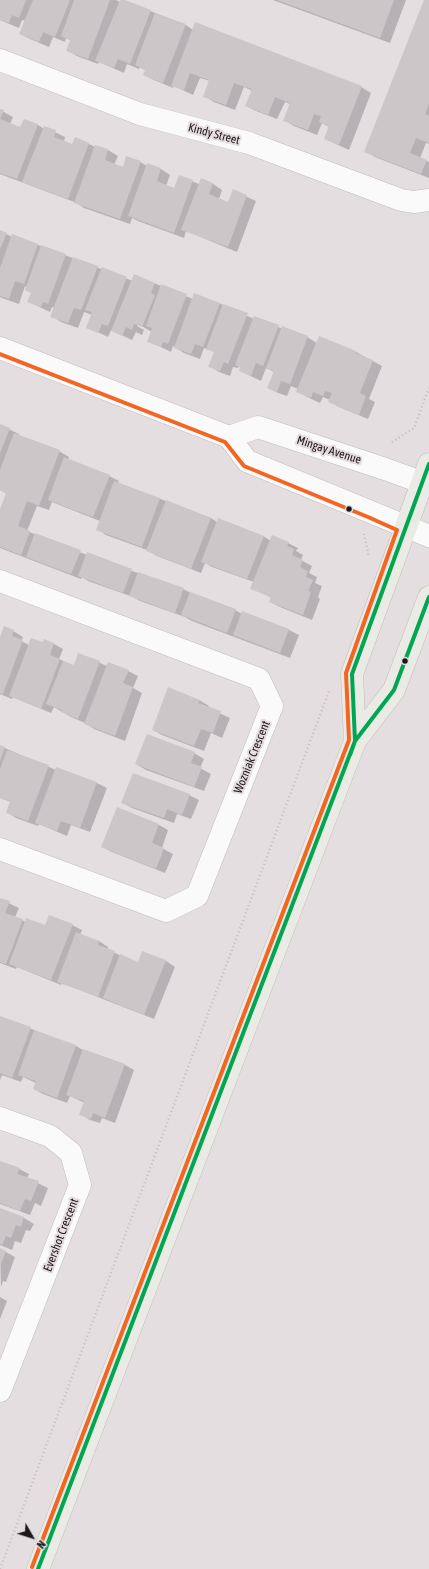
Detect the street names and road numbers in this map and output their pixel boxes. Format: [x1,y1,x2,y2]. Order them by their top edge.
street label: Kindy Street [187,120,241,148]
street label: Mingay Avenue [295,433,363,467]
street label: Wozniak Crescent [231,719,273,795]
street label: Evershot Crescent [40,1196,82,1274]

